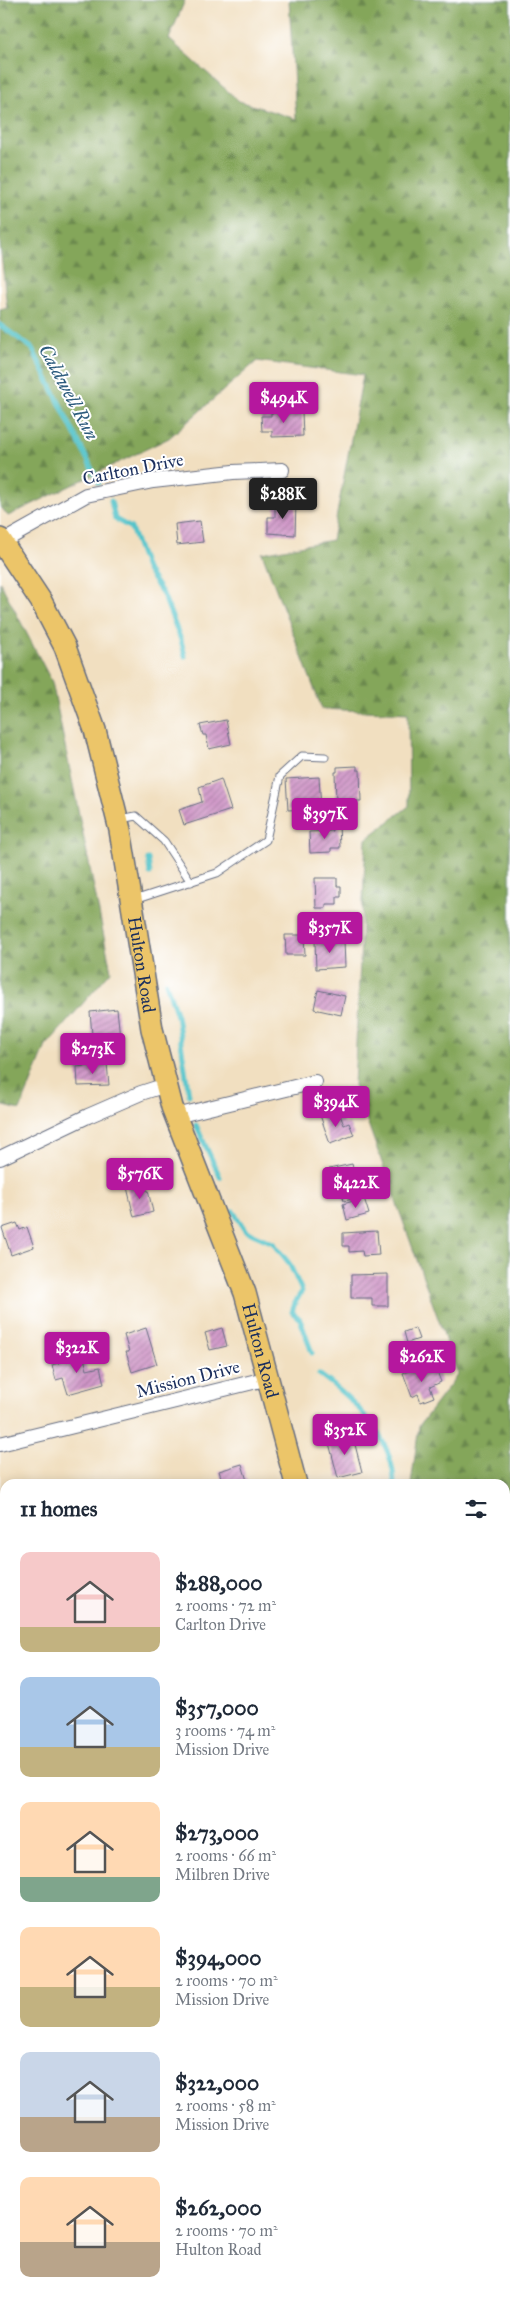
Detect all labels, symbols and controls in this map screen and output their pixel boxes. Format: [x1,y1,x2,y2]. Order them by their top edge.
water label: Caldwell Run [34,340,104,444]
pin: $494K [249,382,319,424]
text: $494K [260,388,308,407]
street label: Carlton Drive [81,448,185,490]
pin: $288K [248,478,318,520]
text: $288K [260,484,306,503]
pin: $397K [290,798,360,840]
text: $397K [303,804,347,823]
pin: $357K [295,912,365,954]
street label: Hulton Road [123,915,160,1015]
text: $357K [308,918,352,937]
pin: $273K [58,1032,128,1075]
text: $273K [71,1039,115,1058]
pin: $394K [301,1086,371,1128]
text: $394K [314,1092,358,1111]
pin: $576K [105,1158,175,1200]
text: $576K [117,1164,163,1183]
pin: $422K [321,1166,391,1209]
text: $422K [333,1173,379,1192]
street label: Hulton Road [237,1301,284,1400]
pin: $322K [42,1332,112,1374]
text: $322K [55,1338,99,1357]
pin: $262K [387,1340,457,1383]
text: $262K [400,1347,444,1366]
street label: Mission Drive [134,1356,242,1402]
pin: $352K [310,1414,380,1456]
text: $352K [324,1420,366,1439]
icon: filters [462,1495,490,1523]
text: 11 homes [20,1496,97,1522]
text: $288,000 [175,1570,262,1596]
icon: home [60,1572,120,1632]
text: 2 rooms · 72 m² [175,1596,276,1615]
text: Carlton Drive [175,1615,266,1634]
text: $357,000 [175,1695,259,1721]
icon: home [60,1697,120,1757]
text: 3 rooms · 74 m² [175,1721,275,1740]
text: Mission Drive [175,1740,269,1759]
text: $273,000 [175,1820,259,1846]
icon: home [60,1822,120,1882]
text: 2 rooms · 66 m² [175,1846,276,1865]
text: Milbren Drive [175,1865,270,1884]
text: $394,000 [175,1945,262,1971]
icon: home [60,1947,120,2007]
text: 2 rooms · 70 m² [175,1971,278,1990]
text: Mission Drive [175,1990,269,2009]
text: $322,000 [175,2070,259,2096]
icon: home [60,2072,120,2132]
text: 2 rooms · 58 m² [175,2096,276,2115]
text: Mission Drive [175,2115,269,2134]
text: $262,000 [175,2195,262,2221]
icon: home [60,2197,120,2257]
text: 2 rooms · 70 m² [175,2221,278,2240]
text: Hulton Road [175,2240,262,2259]

